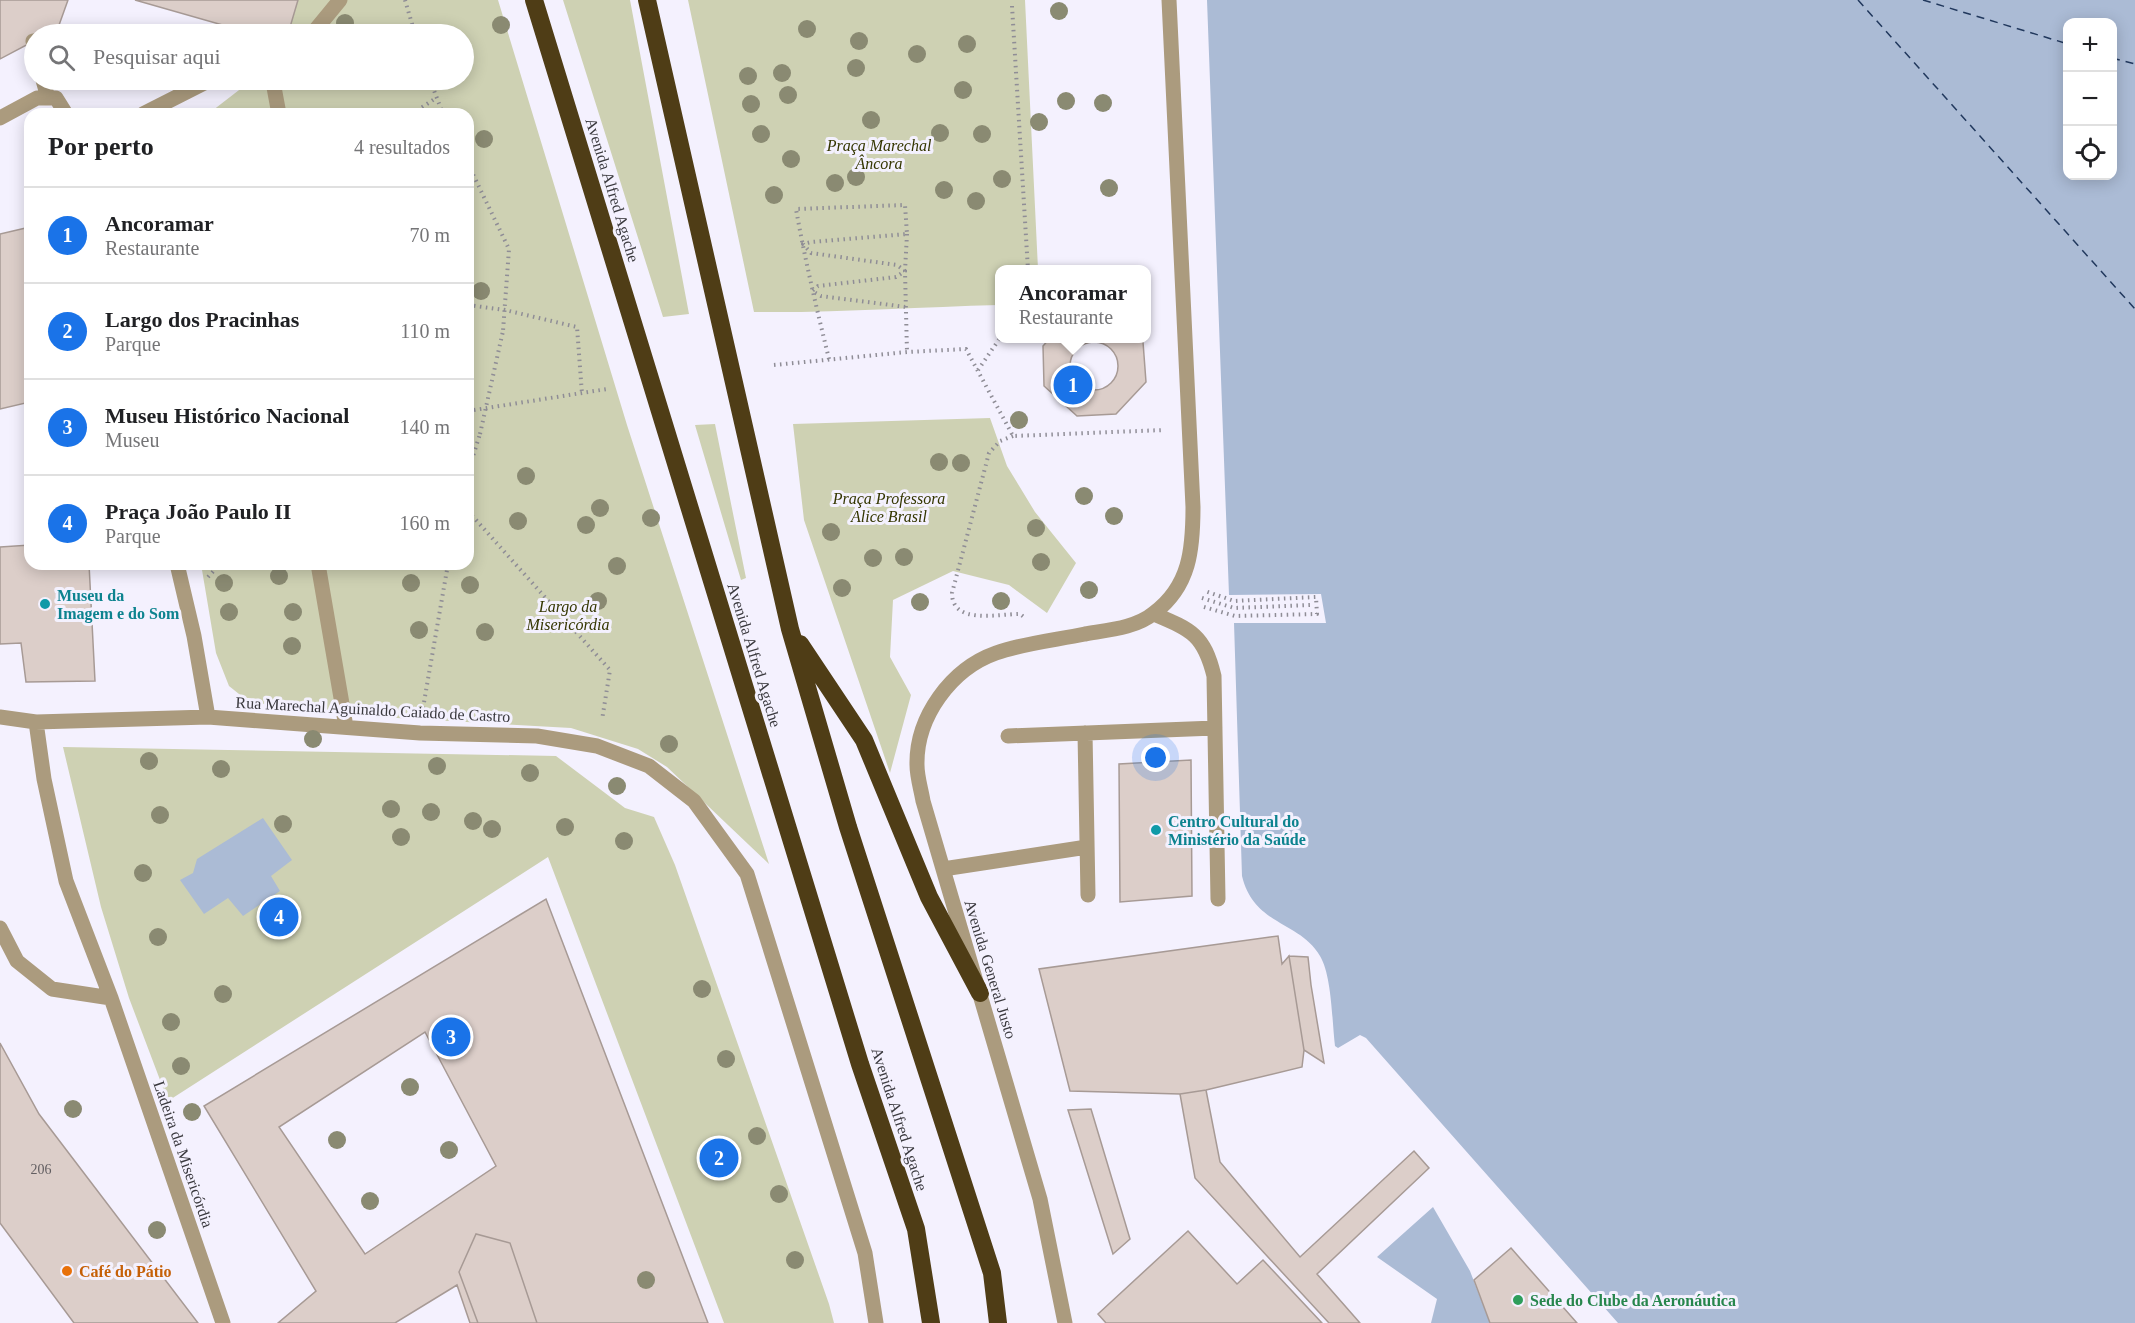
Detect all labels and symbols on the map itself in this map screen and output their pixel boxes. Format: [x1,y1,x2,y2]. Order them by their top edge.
street label: Avenida Alfred Agache [582,116,643,265]
park label: Praça Marechal Âncora [826,137,932,172]
pin: 1 [1054,362,1092,408]
park label: Praça Professora Alice Brasil [832,490,945,525]
street label: Avenida Alfred Agache [724,581,785,730]
place label: Museu da Imagem e do Som [57,587,180,623]
marker: Museu da Imagem e do Som [38,597,52,611]
park label: Largo da Misericórdia [526,598,609,633]
street label: Rua Marechal Aguinaldo Caiado de Castro [235,694,511,726]
your location [1141,743,1170,772]
place label: Centro Cultural do Ministério da Saúde [1168,813,1306,848]
marker: Centro Cultural do Ministério da Saúde [1149,823,1163,837]
pin: 4 [260,894,298,940]
street label: Avenida General Justo [961,898,1020,1041]
pin: 3 [432,1014,470,1060]
street label: Avenida Alfred Agache [867,1045,931,1193]
street label: Ladeira da Misericórdia [150,1079,217,1230]
pin: 2 [700,1136,738,1180]
house number: 206 [31,1162,52,1177]
place label: Café do Pátio [79,1263,171,1280]
marker: Café do Pátio [60,1264,74,1278]
place label: Sede do Clube da Aeronáutica [1530,1292,1736,1309]
marker: Sede do Clube da Aeronáutica [1511,1293,1525,1307]

